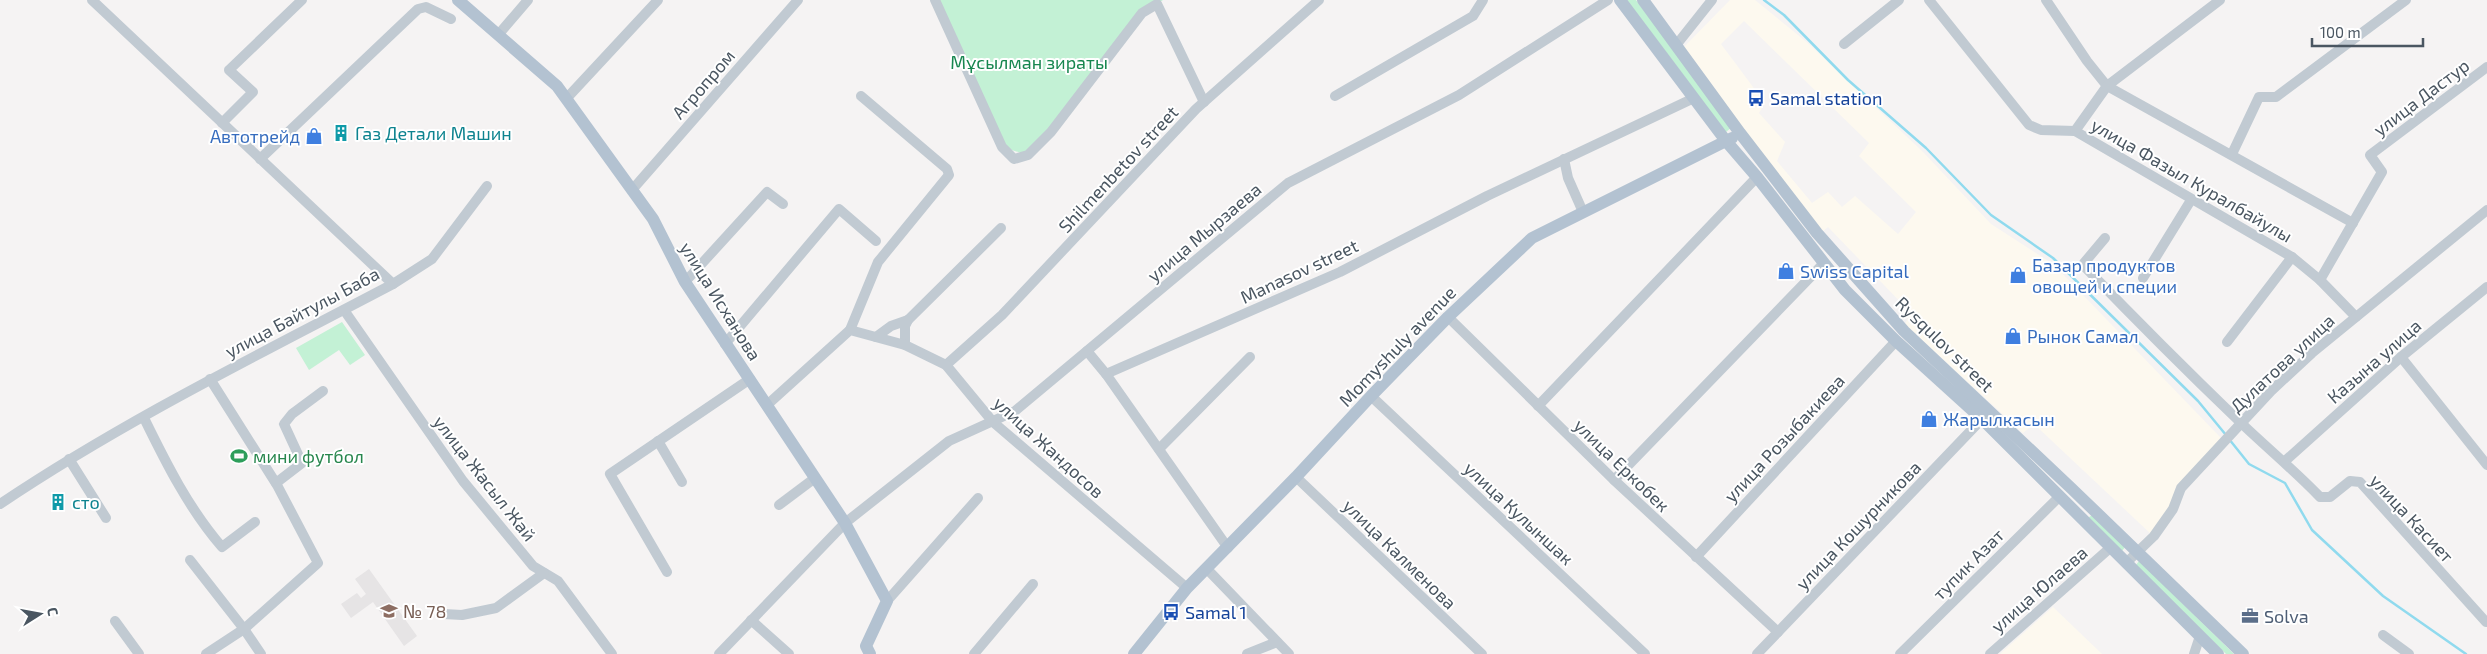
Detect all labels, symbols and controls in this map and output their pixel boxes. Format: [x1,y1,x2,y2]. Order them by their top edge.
scale bar [2312,15,2423,47]
text: 100 m [2320,23,2361,41]
street label: Агропром [667,45,739,123]
park label: Мұсылман зираты [950,51,1108,73]
street label: улица Дастур [2369,54,2473,140]
place label: Samal station [1770,87,1882,109]
bus stop icon: Samal station [1746,88,1766,108]
street label: Shilmenbetov street [1054,101,1183,237]
street label: улица Фазыл Куралбайулы [2088,113,2296,247]
place label: Газ Детали Машин [355,122,512,144]
building icon: Газ Детали Машин [331,123,351,143]
place label: Автотрейд [210,125,300,147]
shop icon: Автотрейд [304,126,324,146]
street label: улица Мырзаева [1143,178,1265,286]
street label: Manasov street [1237,234,1362,308]
street label: улица Исханова [676,238,766,364]
place label: Базар продуктов овощей и специи [2032,254,2177,297]
place label: Swiss Capital [1800,260,1909,282]
shop icon: Swiss Capital [1776,261,1796,281]
street label: улица Байтулы Баба [221,262,383,362]
shop icon: Базар продуктов овощей и специи [2008,265,2028,285]
street label: Momyshuly avenue [1334,281,1460,411]
street label: Rysqulov street [1891,292,1999,397]
street label: Дулатова улица [2225,309,2339,417]
street label: Казына улица [2323,314,2425,408]
place label: Рынок Самал [2027,325,2139,347]
shop icon: Рынок Самал [2003,326,2023,346]
street label: улица Розыбакиева [1719,369,1849,507]
street label: улица Жандосов [989,392,1109,502]
place label: Жарылкасын [1943,408,2055,430]
shop icon: Жарылкасын [1919,409,1939,429]
street label: улица Жасыл Жай [429,411,541,545]
street label: улица Еркобек [1570,414,1675,516]
place label: мини футбол [253,445,364,467]
sports icon: мини футбол [229,446,249,466]
street label: улица Кошурникова [1791,456,1925,594]
street label: улица Кулыншак [1460,457,1578,570]
street label: улица Касиет [2366,469,2459,567]
place label: сто [72,491,100,513]
building icon: сто [48,492,68,512]
street label: улица Калменова [1339,494,1461,614]
street label: тупик Азат [1928,524,2008,604]
street label: улица Юлаева [1986,541,2092,637]
north arrow [15,589,65,639]
place label: № 78 [403,600,446,622]
school or university icon: № 78 [379,601,399,621]
place label: Samal 1 [1185,601,1247,623]
bus stop icon: Samal 1 [1161,602,1181,622]
place label: Solva [2264,605,2309,627]
text: С [44,606,62,617]
office icon: Solva [2240,606,2260,626]

